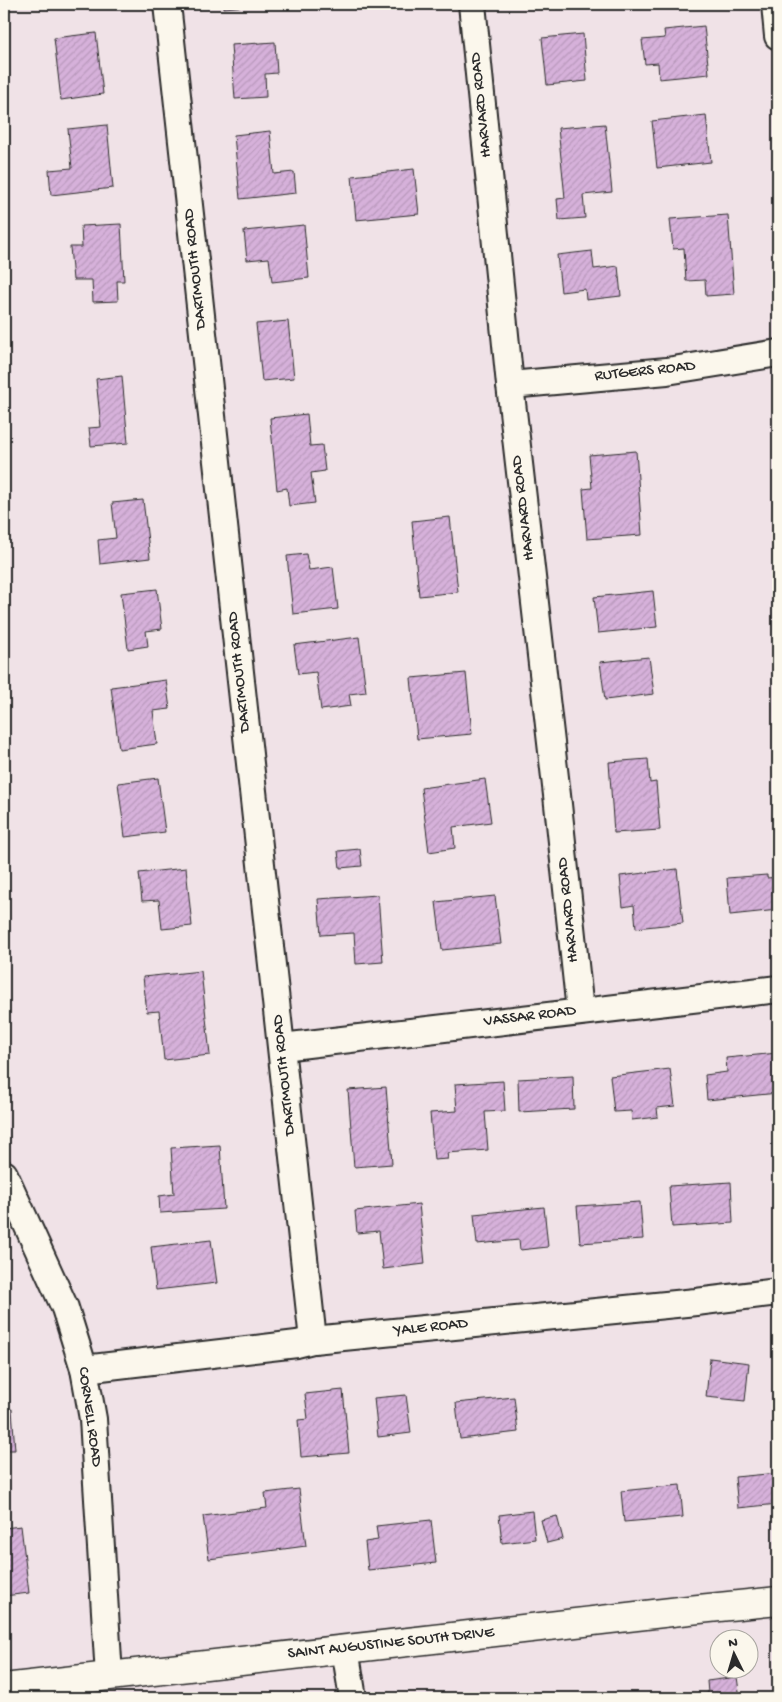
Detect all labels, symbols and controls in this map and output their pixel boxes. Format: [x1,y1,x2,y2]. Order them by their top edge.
street label: HARVARD ROAD [467,51,497,159]
street label: DARTMOUTH ROAD [180,207,212,331]
street label: RUTGERS ROAD [594,357,697,387]
street label: HARVARD ROAD [508,454,540,562]
street label: DARTMOUTH ROAD [224,610,256,734]
street label: HARVARD ROAD [554,856,584,964]
street label: VASSAR ROAD [482,1002,578,1032]
street label: DARTMOUTH ROAD [269,1013,301,1137]
street label: YALE ROAD [391,1315,470,1342]
street label: CORNELL ROAD [73,1366,105,1469]
street label: SAINT AUGUSTINE SOUTH DRIVE [287,1624,496,1664]
north arrow [710,1630,760,1680]
text: N [728,1635,738,1652]

